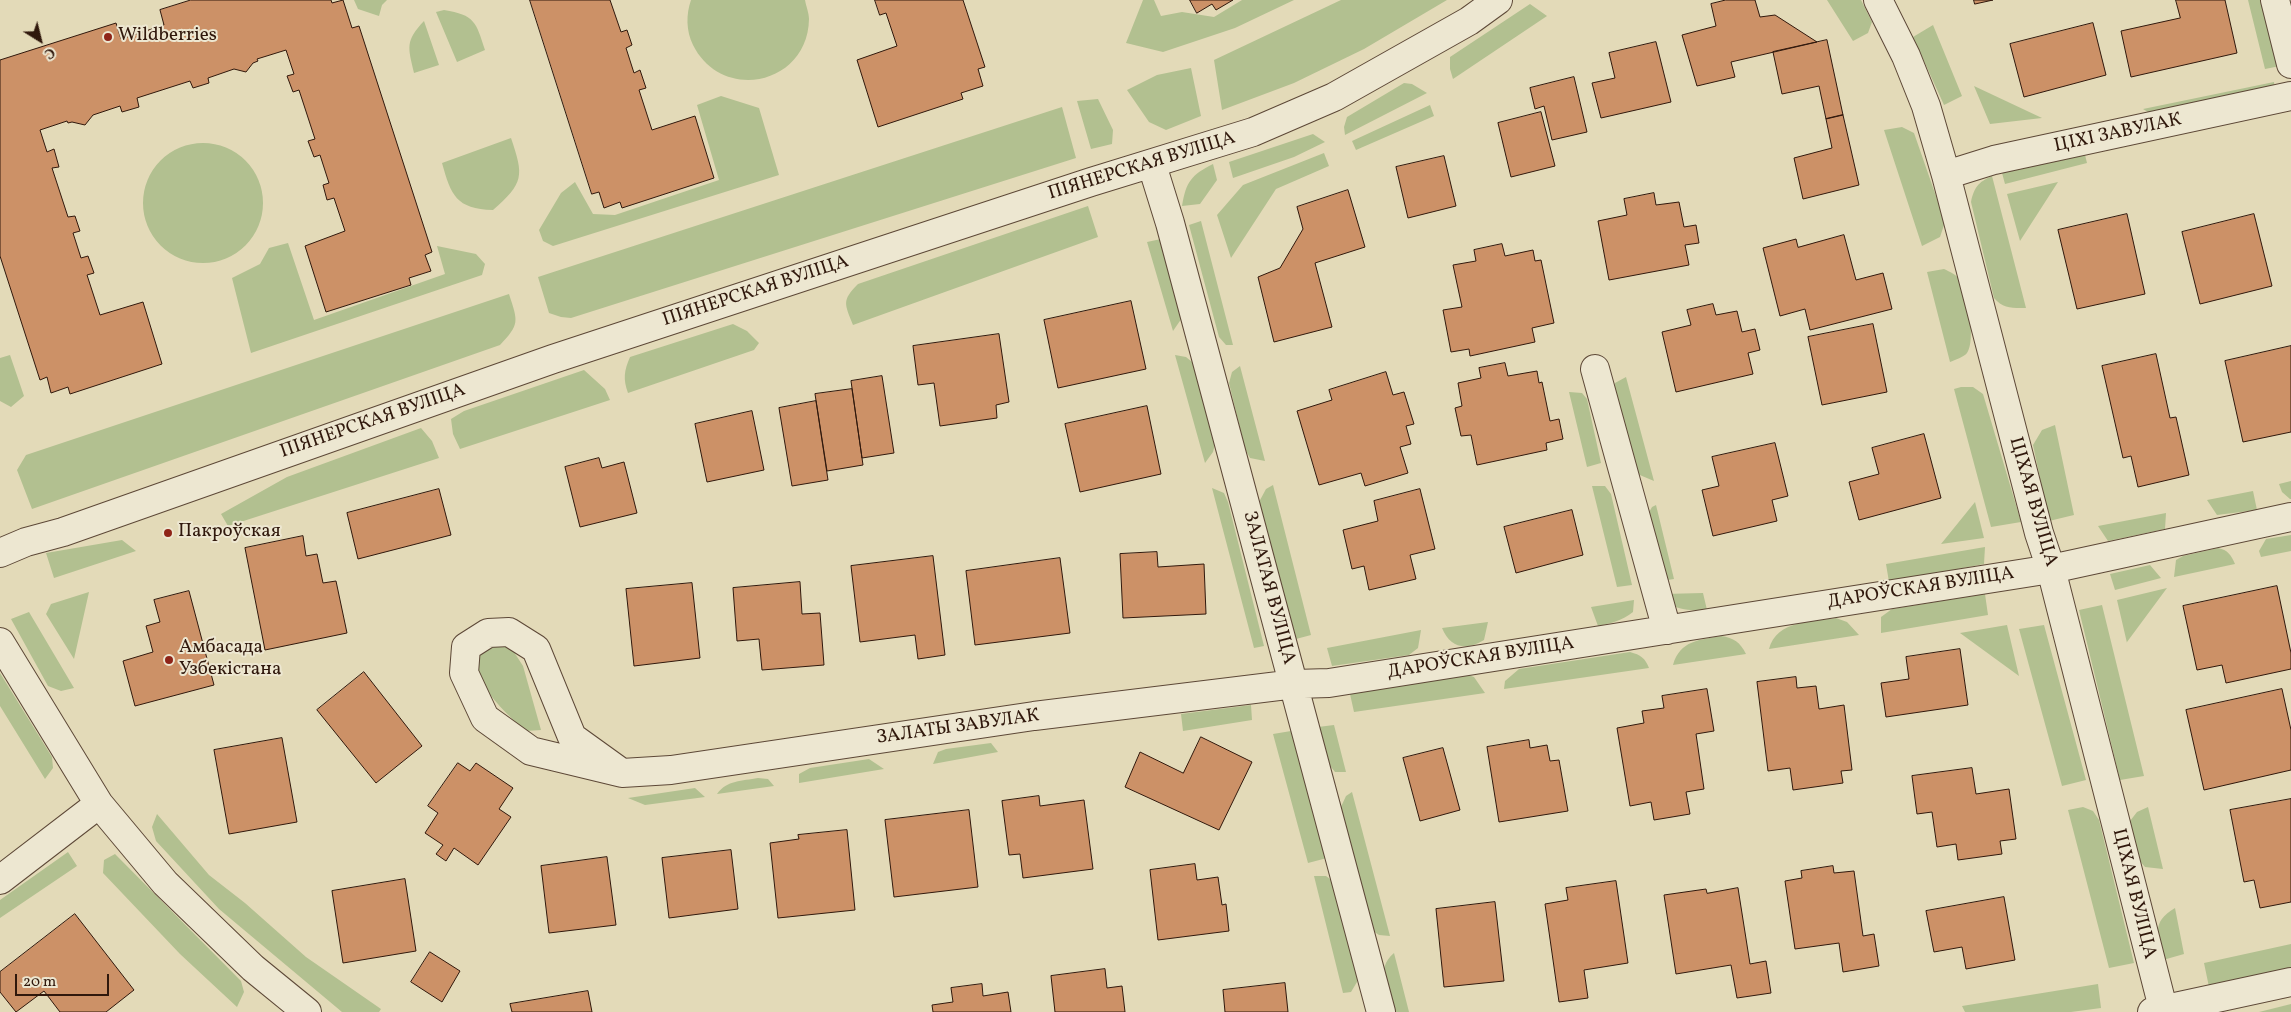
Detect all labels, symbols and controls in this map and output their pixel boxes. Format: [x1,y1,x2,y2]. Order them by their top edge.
north arrow [15,15,65,65]
place label: Wildberries [118,26,217,48]
marker: Wildberries [102,31,114,43]
text: С [40,42,58,63]
street label: ЦІХІ ЗАВУЛАК [2052,109,2184,159]
street label: ПІЯНЕРСКАЯ ВУЛІЦА [1046,128,1238,206]
street label: ПІЯНЕРСКАЯ ВУЛІЦА [660,251,852,333]
street label: ПІЯНЕРСКАЯ ВУЛІЦА [277,380,469,464]
street label: ЦІХАЯ ВУЛІЦА [2003,435,2061,569]
street label: ЗАЛАТАЯ ВУЛІЦА [1237,509,1299,667]
place label: Пакроўская [178,522,281,544]
marker: Пакроўская [162,527,174,539]
street label: ДАРОЎСКАЯ ВУЛІЦА [1826,563,2016,615]
street label: ДАРОЎСКАЯ ВУЛІЦА [1386,633,1576,685]
place label: Амбасада Узбекістана [179,638,281,682]
marker: Амбасада Узбекістана [163,654,175,666]
street label: ЗАЛАТЫ ЗАВУЛАК [875,705,1041,751]
street label: ЦІХАЯ ВУЛІЦА [2106,826,2160,962]
scale bar [18,964,111,996]
text: 20 m [23,972,56,993]

